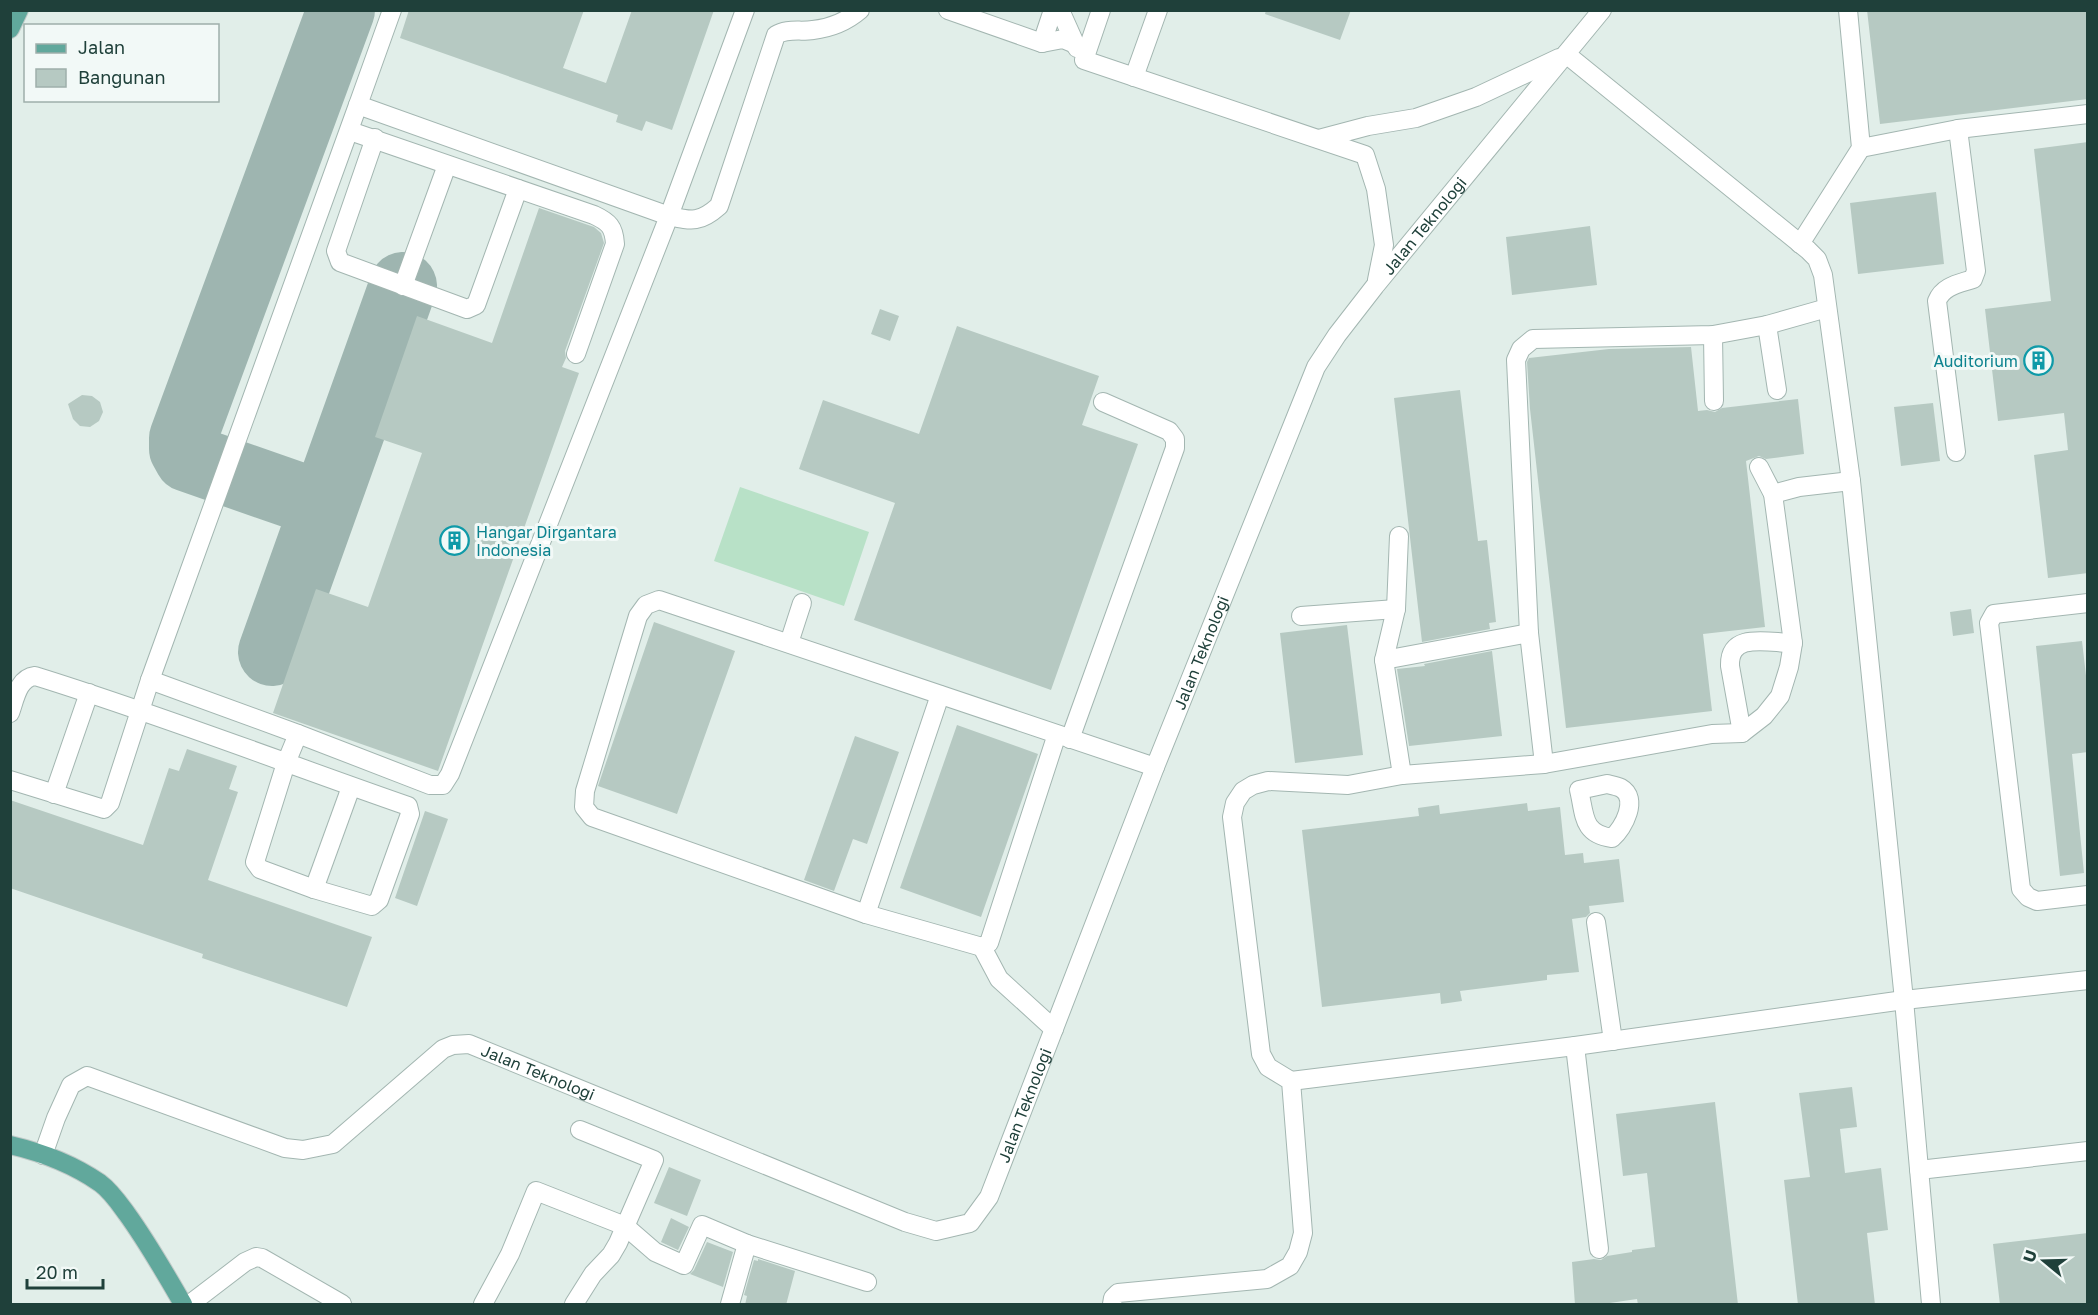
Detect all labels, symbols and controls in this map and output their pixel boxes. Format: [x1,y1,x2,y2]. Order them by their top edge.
legend [24,24,219,102]
text: Jalan [78,36,125,58]
text: Bangunan [78,66,166,88]
street label: Jalan Teknologi [1378,173,1471,279]
building icon: Auditorium [2023,345,2055,377]
place label: Auditorium [1933,351,2018,371]
place label: Hangar Dirgantara Indonesia [476,522,617,560]
building icon: Hangar Dirgantara Indonesia [439,525,471,557]
street label: Jalan Teknologi [1169,593,1233,712]
street label: Jalan Teknologi [478,1040,598,1104]
street label: Jalan Teknologi [993,1045,1056,1165]
north arrow [2014,1231,2074,1291]
text: U [2018,1247,2041,1265]
scale bar [27,1252,104,1290]
text: 20 m [36,1261,78,1283]

